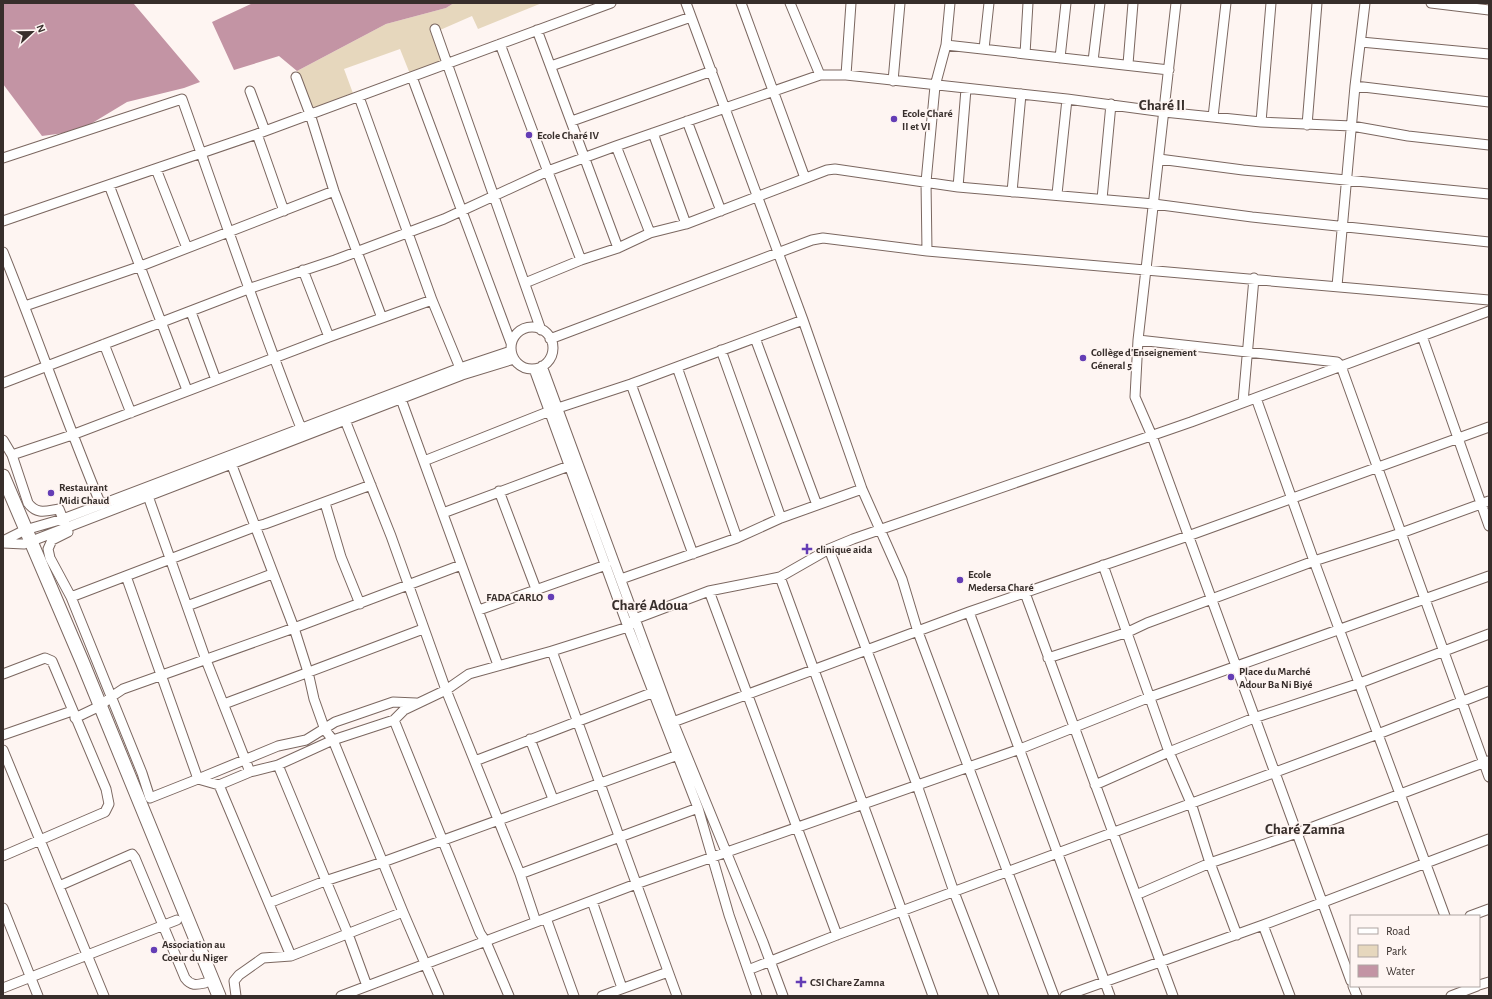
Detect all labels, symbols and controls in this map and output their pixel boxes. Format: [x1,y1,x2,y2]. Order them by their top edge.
north arrow [12,12,52,52]
text: N [34,23,47,34]
district label: Charé II [1139,98,1185,113]
place label: Ecole Charé II et VI [902,108,953,132]
marker: Ecole Charé II et VI [889,114,899,124]
marker: Ecole Charé IV [524,130,534,140]
place label: Ecole Charé IV [537,130,599,141]
place label: Collège d'Enseignement Géneral 5 [1091,347,1197,371]
marker: Collège d'Enseignement Géneral 5 [1078,353,1088,363]
place label: Restaurant Midi Chaud [59,482,110,506]
marker: Restaurant Midi Chaud [46,488,56,498]
marker: clinique aida [801,543,813,555]
place label: clinique aida [816,544,873,555]
place label: Ecole Medersa Charé [968,569,1034,593]
marker: Ecole Medersa Charé [955,575,965,585]
place label: FADA CARLO [486,592,543,603]
marker: FADA CARLO [546,592,556,602]
district label: Charé Adoua [612,598,688,613]
place label: Place du Marché Adour Ba Ni Biyé [1239,666,1313,690]
marker: Place du Marché Adour Ba Ni Biyé [1226,672,1236,682]
district label: Charé Zamna [1265,822,1345,837]
legend [1350,915,1480,987]
text: Road [1386,925,1410,937]
place label: Association au Coeur du Niger [162,939,228,963]
marker: Association au Coeur du Niger [149,945,159,955]
text: Park [1386,945,1407,957]
text: Water [1386,965,1415,977]
marker: CSI Chare Zamna [795,976,807,988]
place label: CSI Chare Zamna [810,977,885,988]

